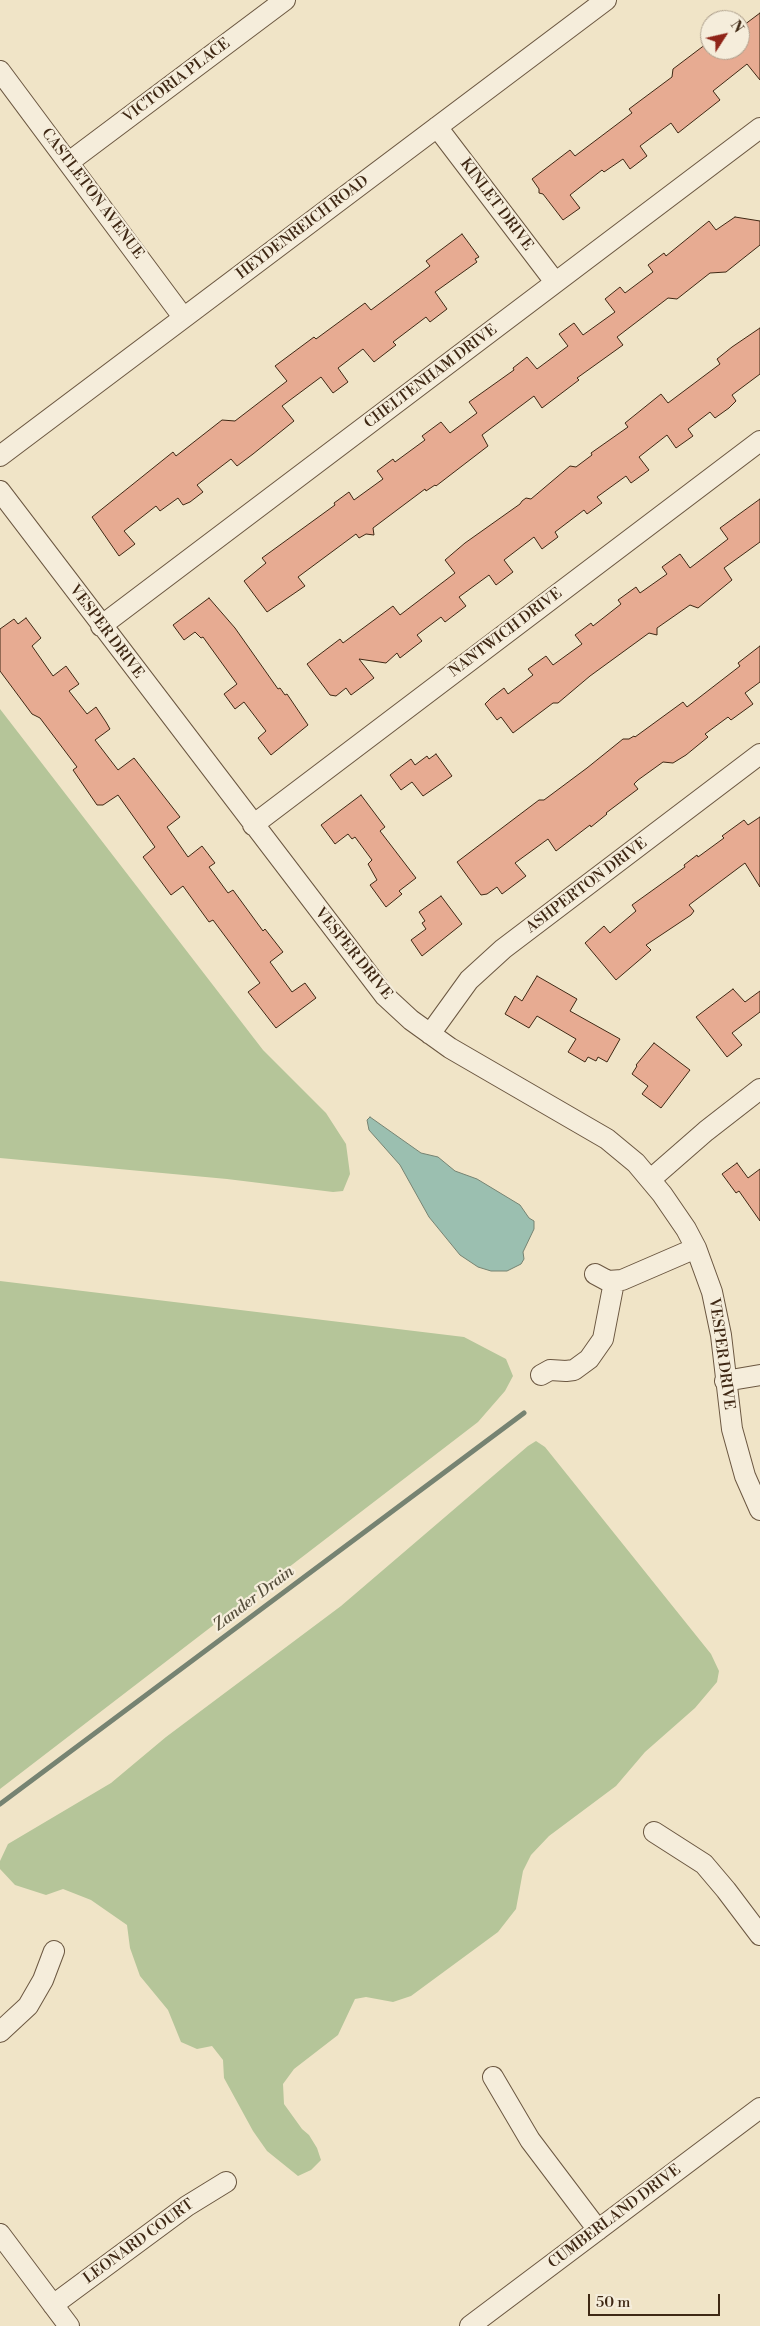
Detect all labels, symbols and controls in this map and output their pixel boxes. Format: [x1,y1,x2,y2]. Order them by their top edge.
north arrow [700,10,750,60]
text: N [726,17,747,37]
street label: VICTORIA PLACE [120,35,234,127]
street label: CASTLETON AVENUE [37,125,147,263]
street label: KINLET DRIVE [456,156,536,254]
street label: HEYDENREICH ROAD [233,172,373,284]
street label: CHELTENHAM DRIVE [361,321,501,433]
street label: VESPER DRIVE [65,582,147,682]
street label: NANTWICH DRIVE [446,585,566,681]
street label: ASHPERTON DRIVE [523,835,651,937]
street label: VESPER DRIVE [311,905,395,1003]
street label: VESPER DRIVE [704,1297,738,1411]
water label: Zander Drain [210,1562,298,1636]
street label: CUMBERLAND DRIVE [545,2161,685,2273]
street label: LEONARD COURT [80,2196,198,2288]
scale bar [590,2284,722,2316]
text: 50 m [596,2293,630,2312]

